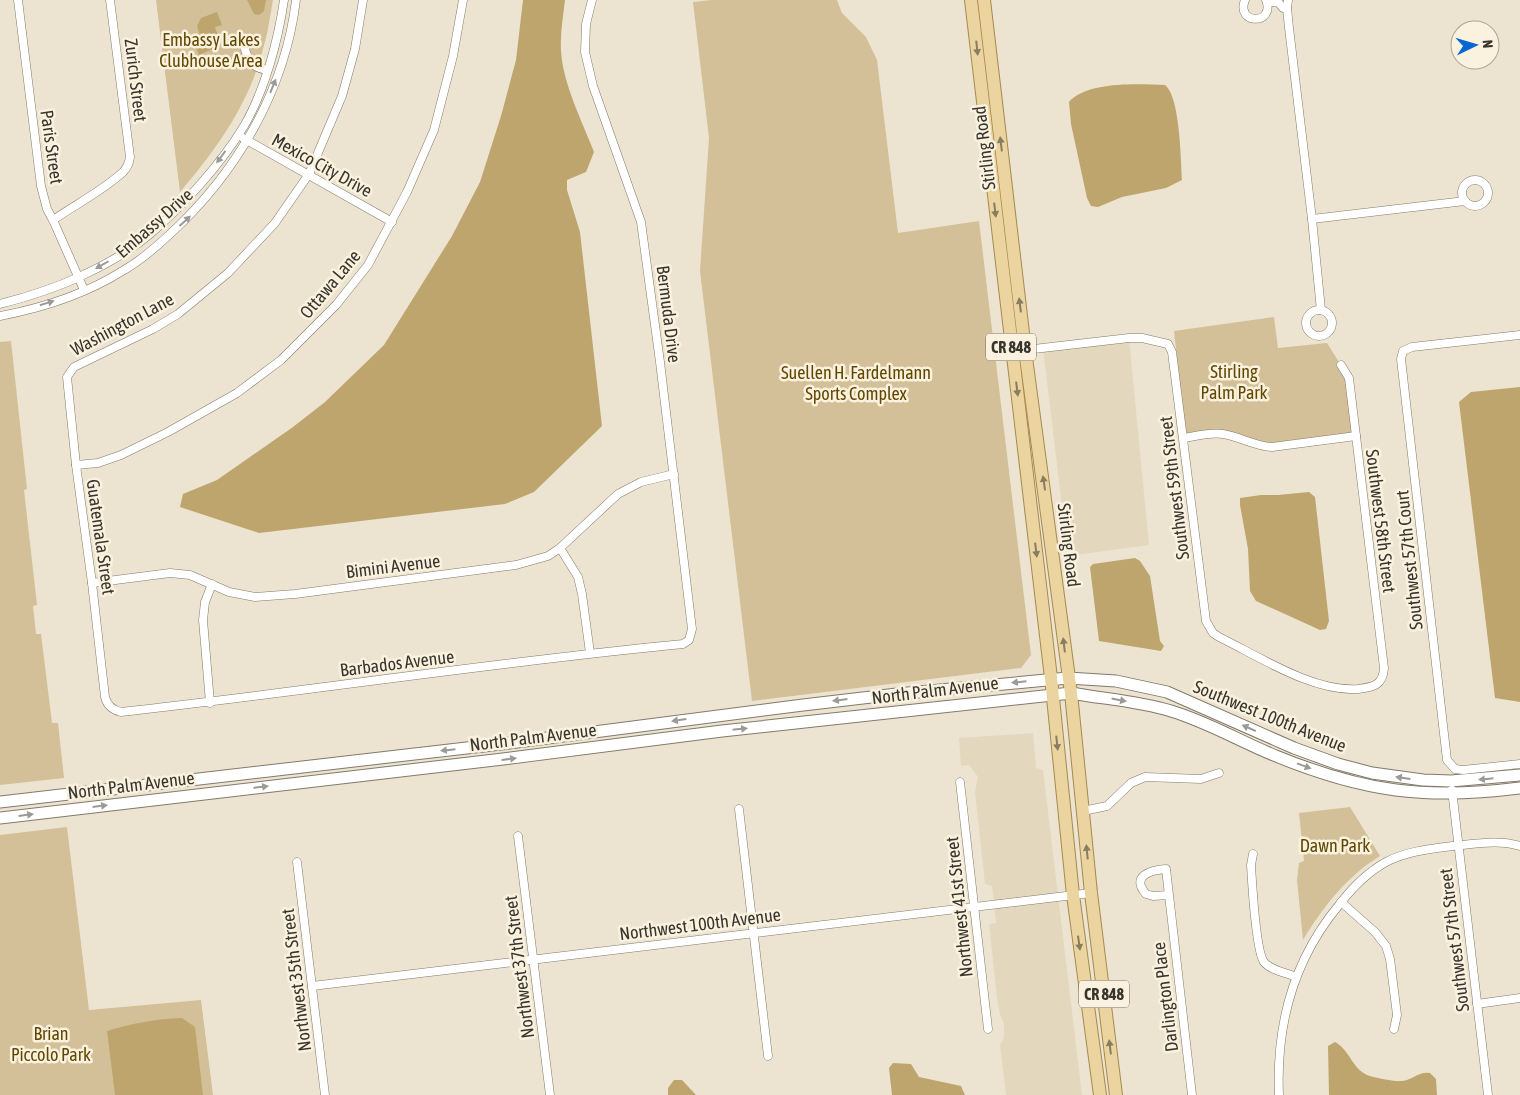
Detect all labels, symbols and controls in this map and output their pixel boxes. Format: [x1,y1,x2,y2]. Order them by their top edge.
north arrow [1450,20,1500,70]
park label: Embassy Lakes Clubhouse Area [159,29,263,71]
street label: Zurich Street [120,37,152,123]
text: N [1480,39,1496,49]
one-way arrow [973,41,981,57]
one-way arrow [269,78,277,93]
street label: Stirling Road [968,105,1000,191]
street label: Paris Street [36,109,68,185]
street label: Mexico City Drive [268,129,376,201]
one-way arrow [997,135,1005,151]
one-way arrow [216,150,226,164]
street label: Embassy Drive [111,184,197,262]
one-way arrow [991,202,999,218]
one-way arrow [178,215,191,226]
street label: Ottawa Lane [295,246,365,322]
one-way arrow [94,261,109,269]
street label: Bermuda Drive [653,264,685,364]
street label: Washington Lane [67,288,177,360]
one-way arrow [1016,297,1024,313]
one-way arrow [40,299,55,307]
road number: CR 848 [986,334,1036,361]
park label: Stirling Palm Park [1200,361,1268,403]
park label: Suellen H. Fardelmann Sports Complex [781,362,931,404]
one-way arrow [1013,381,1021,397]
street label: Southwest 59th Street [1155,415,1193,561]
street label: Southwest 58th Street [1362,448,1400,594]
one-way arrow [1040,475,1048,491]
street label: Guatemala Street [83,478,119,596]
street label: Southwest 57th Court [1391,489,1427,631]
street label: Stirling Road [1053,502,1085,588]
one-way arrow [1032,542,1040,558]
street label: Bimini Avenue [345,550,441,582]
one-way arrow [1060,636,1068,652]
street label: Barbados Avenue [339,646,455,680]
street label: North Palm Avenue [870,672,1000,708]
street label: Southwest 100th Avenue [1191,676,1349,756]
one-way arrow [1011,678,1027,686]
one-way arrow [832,696,848,704]
one-way arrow [1111,697,1127,705]
one-way arrow [671,717,687,725]
street label: North Palm Avenue [468,719,598,755]
one-way arrow [1242,724,1256,732]
one-way arrow [732,725,748,733]
one-way arrow [1054,735,1062,751]
one-way arrow [440,746,456,754]
one-way arrow [502,754,518,762]
one-way arrow [1297,762,1312,770]
street label: North Palm Avenue [66,767,196,803]
one-way arrow [1394,774,1410,782]
one-way arrow [1477,775,1493,783]
one-way arrow [253,783,269,791]
one-way arrow [92,802,108,810]
one-way arrow [18,811,34,819]
park label: Dawn Park [1300,835,1370,856]
street label: Northwest 41st Street [941,836,977,978]
one-way arrow [1083,843,1091,859]
street label: Southwest 57th Street [1435,867,1473,1013]
street label: Northwest 37th Street [500,894,538,1040]
street label: Northwest 100th Avenue [618,904,782,944]
street label: Northwest 35th Street [277,907,315,1053]
one-way arrow [1076,936,1084,952]
street label: Darlington Place [1148,941,1182,1053]
road number: CR 848 [1079,981,1129,1008]
park label: Brian Piccolo Park [11,1023,91,1065]
one-way arrow [1106,1038,1114,1054]

